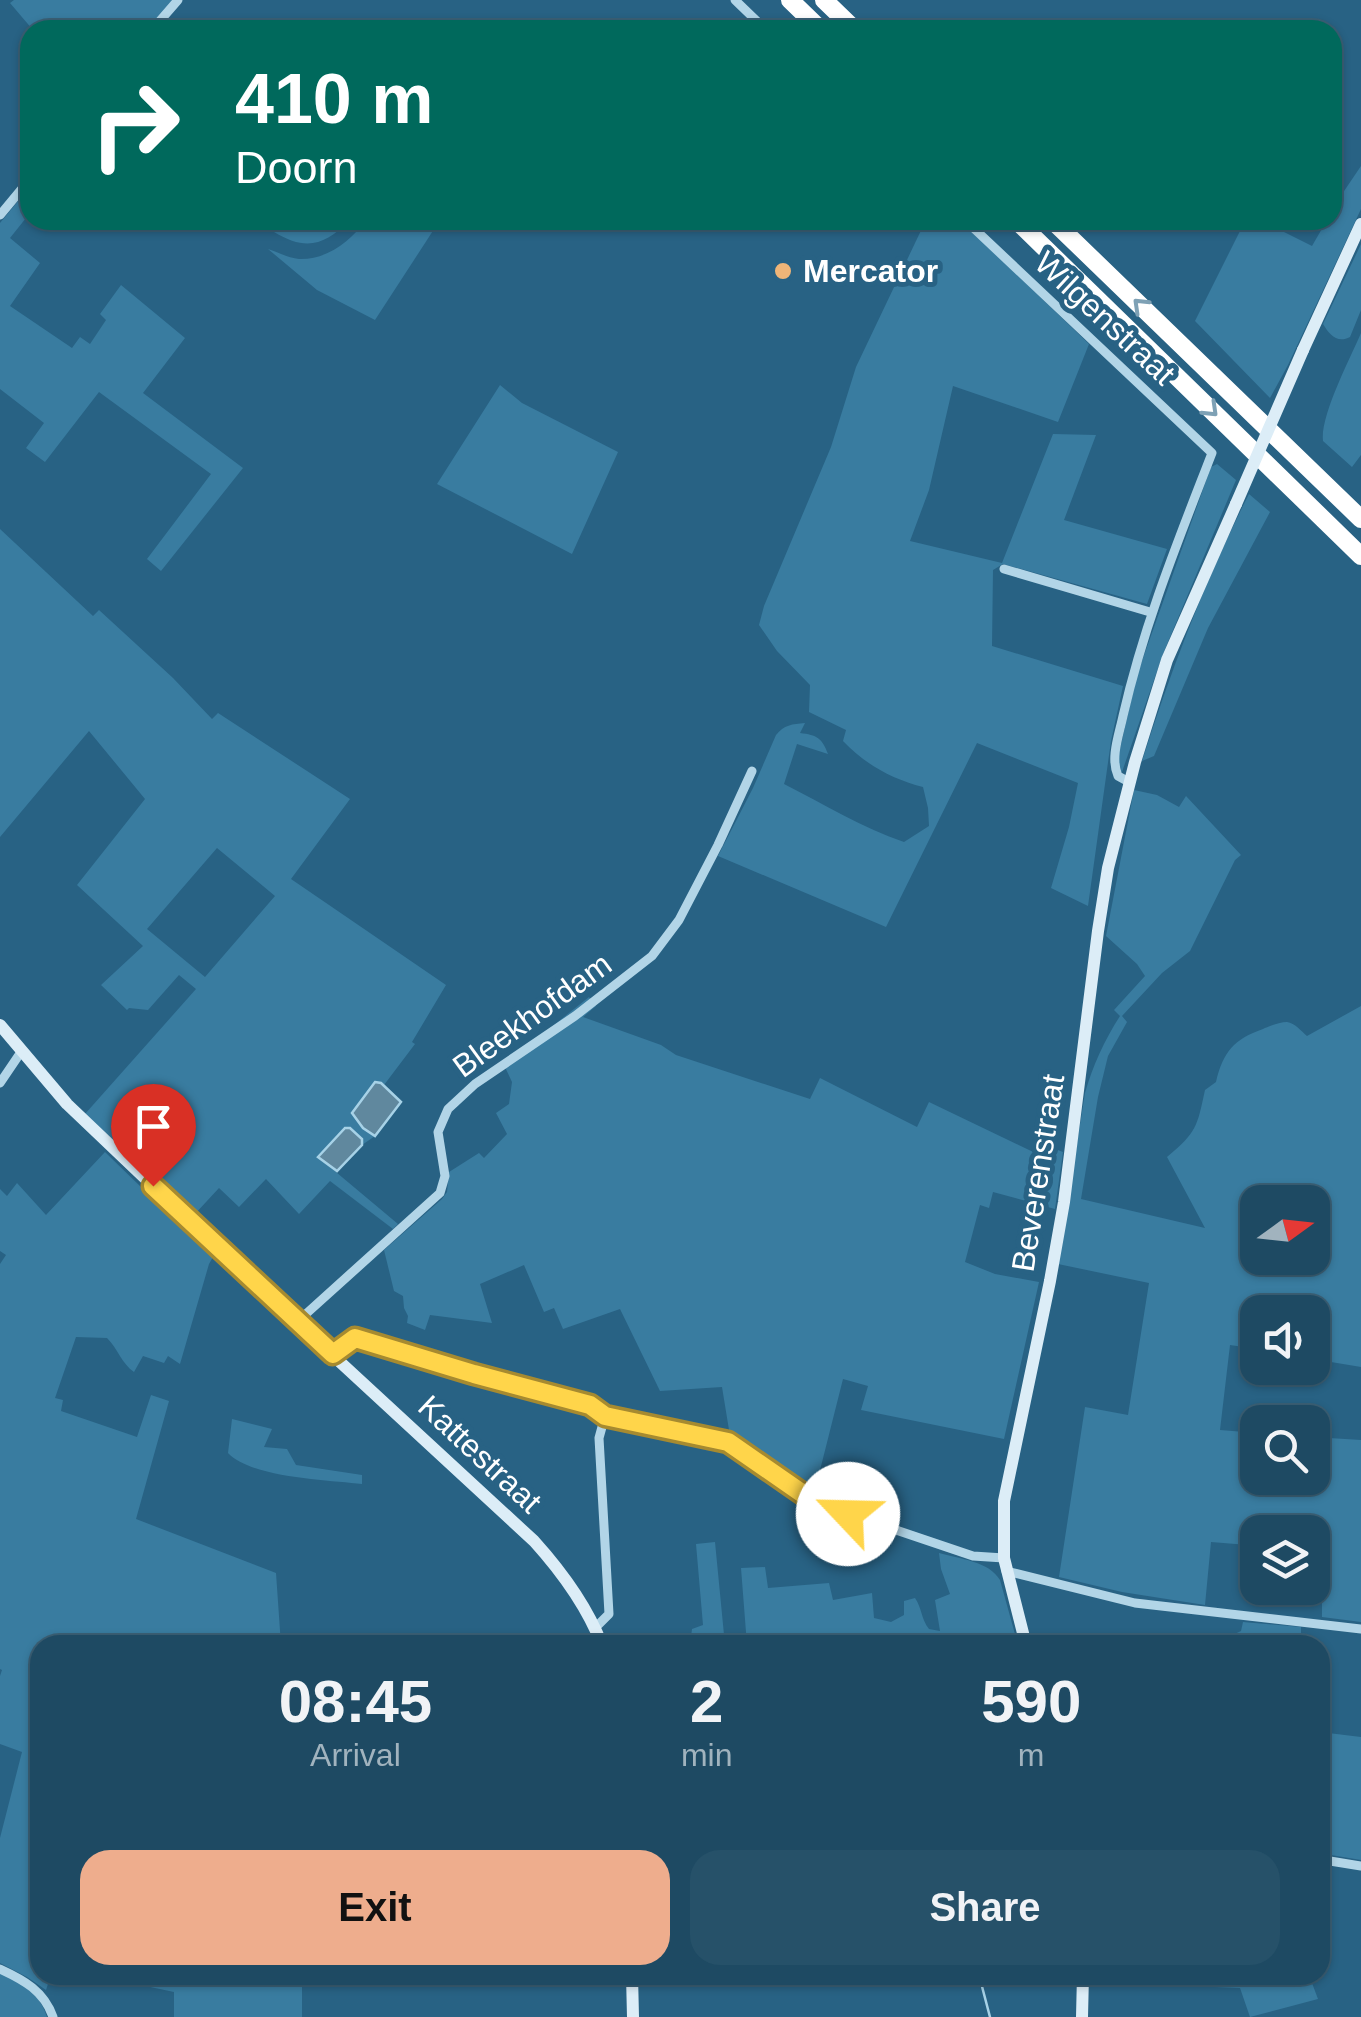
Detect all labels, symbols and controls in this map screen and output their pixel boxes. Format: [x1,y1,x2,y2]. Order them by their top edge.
icon: right [70,60,200,190]
text: 410 m [235,60,433,138]
text: Doorn [235,142,358,193]
street label: Wilgenstraat [1028,244,1182,392]
place label: Mercator [803,253,938,289]
marker: Mercator [772,260,794,282]
one-way arrow [1133,299,1151,317]
one-way arrow [1200,398,1218,416]
street label: Bleekhofdam [446,946,618,1084]
street label: Beverenstraat [1005,1072,1071,1274]
pin [111,1084,196,1187]
icon: arrive [126,1099,181,1154]
north arrow [1240,1185,1330,1275]
map controls [1240,1185,1330,1605]
button: sound [1240,1295,1330,1385]
street label: Kattestraat [411,1388,549,1520]
button: search [1240,1405,1330,1495]
position arrow [796,1462,900,1566]
button: layers [1240,1515,1330,1605]
text: 08:45 [279,1668,432,1735]
text: 2 [690,1668,723,1735]
text: 590 [981,1668,1081,1735]
text: Arrival [310,1737,401,1773]
text: min [681,1737,732,1773]
text: m [1018,1737,1045,1773]
button: Exit [80,1850,670,1965]
button: Share [690,1850,1280,1965]

